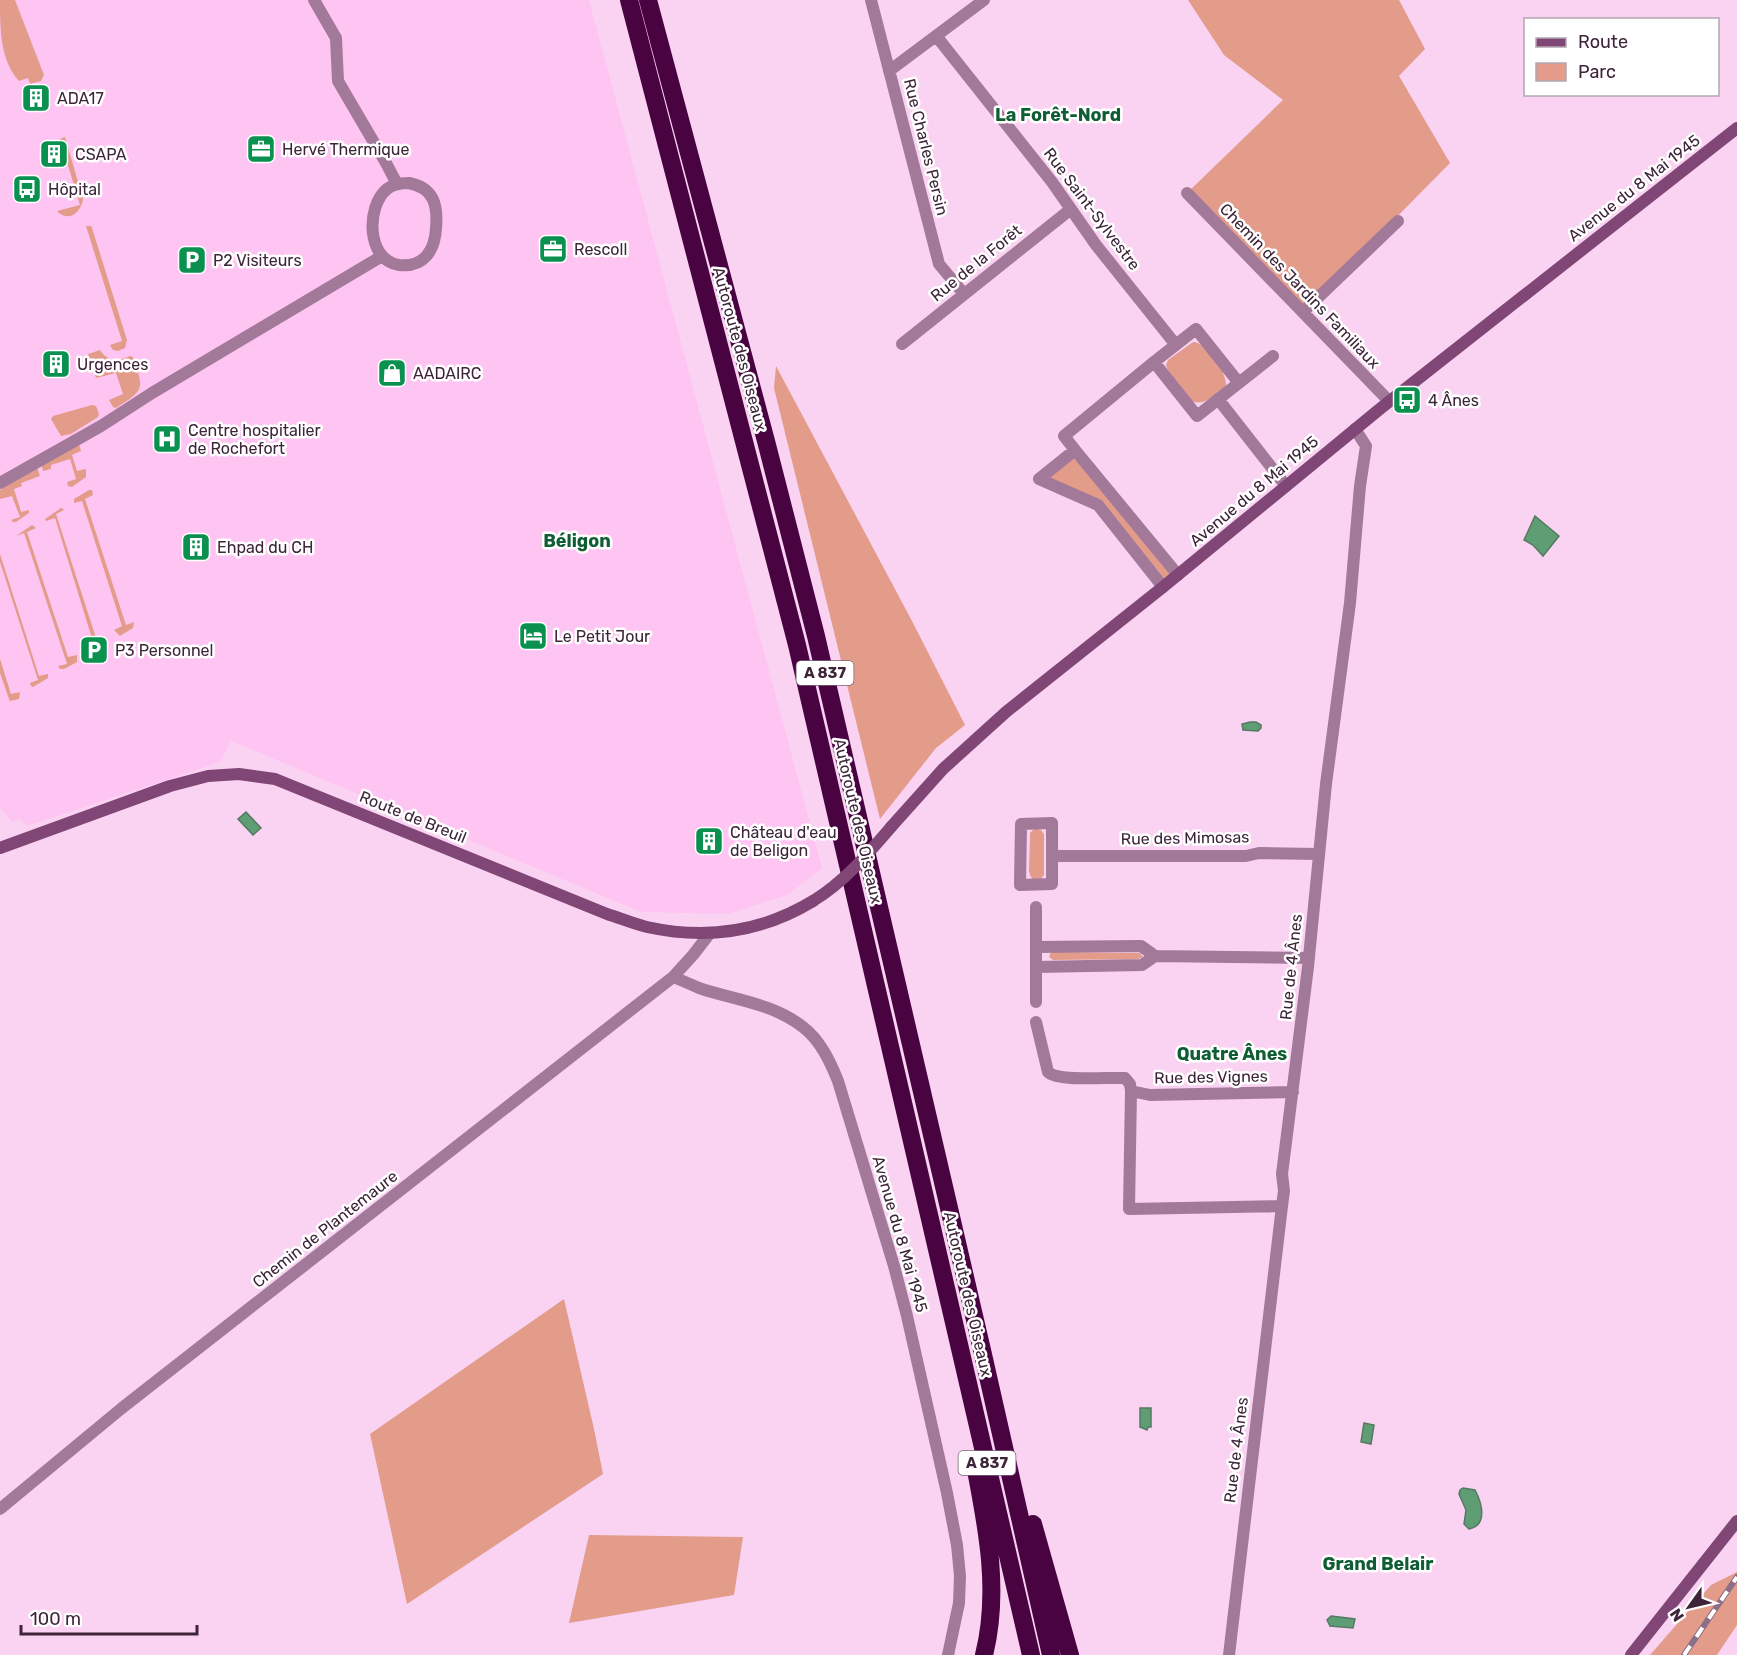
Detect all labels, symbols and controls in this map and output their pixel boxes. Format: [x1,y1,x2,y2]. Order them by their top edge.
legend [1524,18,1719,96]
text: Route [1578,31,1628,53]
text: Parc [1578,61,1616,83]
street label: Rue Charles Persin [900,77,952,217]
building icon: ADA17 [20,82,52,114]
place label: ADA17 [57,89,104,108]
district label: La Forêt-Nord [995,104,1121,126]
street label: Avenue du 8 Mai 1945 [1564,131,1704,245]
office icon: Hervé Thermique [245,133,277,165]
building icon: CSAPA [38,138,70,170]
place label: Hervé Thermique [282,140,410,159]
street label: Rue Saint-Sylvestre [1040,144,1144,274]
place label: CSAPA [75,145,127,164]
bus stop icon: Hôpital [11,173,43,205]
place label: Hôpital [48,180,101,199]
street label: Chemin des Jardins Familiaux [1216,199,1384,373]
street label: Rue de la Forêt [927,221,1025,305]
office icon: Rescoll [537,233,569,265]
place label: Rescoll [574,240,627,259]
parking icon: P2 Visiteurs [176,244,208,276]
place label: P2 Visiteurs [213,251,302,270]
street label: Autoroute des Oiseaux [709,265,771,433]
building icon: Urgences [40,348,72,380]
place label: Urgences [77,355,148,374]
shop icon: AADAIRC [376,357,408,389]
place label: AADAIRC [413,364,481,383]
bus stop icon: 4 Ânes [1391,384,1423,416]
place label: 4 Ânes [1428,391,1479,410]
place label: Centre hospitalier de Rochefort [188,421,321,458]
hospital icon: Centre hospitalier de Rochefort [151,423,183,455]
street label: Avenue du 8 Mai 1945 [1186,432,1322,550]
district label: Béligon [543,530,611,552]
building icon: Ehpad du CH [180,531,212,563]
place label: Ehpad du CH [217,538,313,557]
hotel icon: Le Petit Jour [517,620,549,652]
place label: Le Petit Jour [554,627,650,646]
parking icon: P3 Personnel [78,634,110,666]
place label: P3 Personnel [115,641,213,660]
road number: A 837 [796,661,854,685]
street label: Autoroute des Oiseaux [830,737,886,906]
street label: Route de Breuil [357,787,469,847]
place label: Château d'eau de Beligon [730,823,837,860]
building icon: Château d'eau de Beligon [693,825,725,857]
street label: Rue des Mimosas [1120,827,1250,849]
street label: Rue de 4 Ânes [1276,913,1306,1021]
district label: Quatre Ânes [1177,1043,1287,1065]
street label: Rue des Vignes [1154,1067,1268,1087]
street label: Avenue du 8 Mai 1945 [869,1154,931,1314]
street label: Chemin de Plantemaure [249,1166,401,1292]
street label: Autoroute des Oiseaux [940,1210,996,1379]
street label: Rue de 4 Ânes [1220,1396,1252,1504]
road number: A 837 [958,1451,1016,1475]
district label: Grand Belair [1323,1553,1433,1575]
north arrow [1659,1577,1719,1637]
scale bar [21,1598,196,1636]
text: N [1666,1605,1688,1625]
text: 100 m [30,1608,81,1630]

